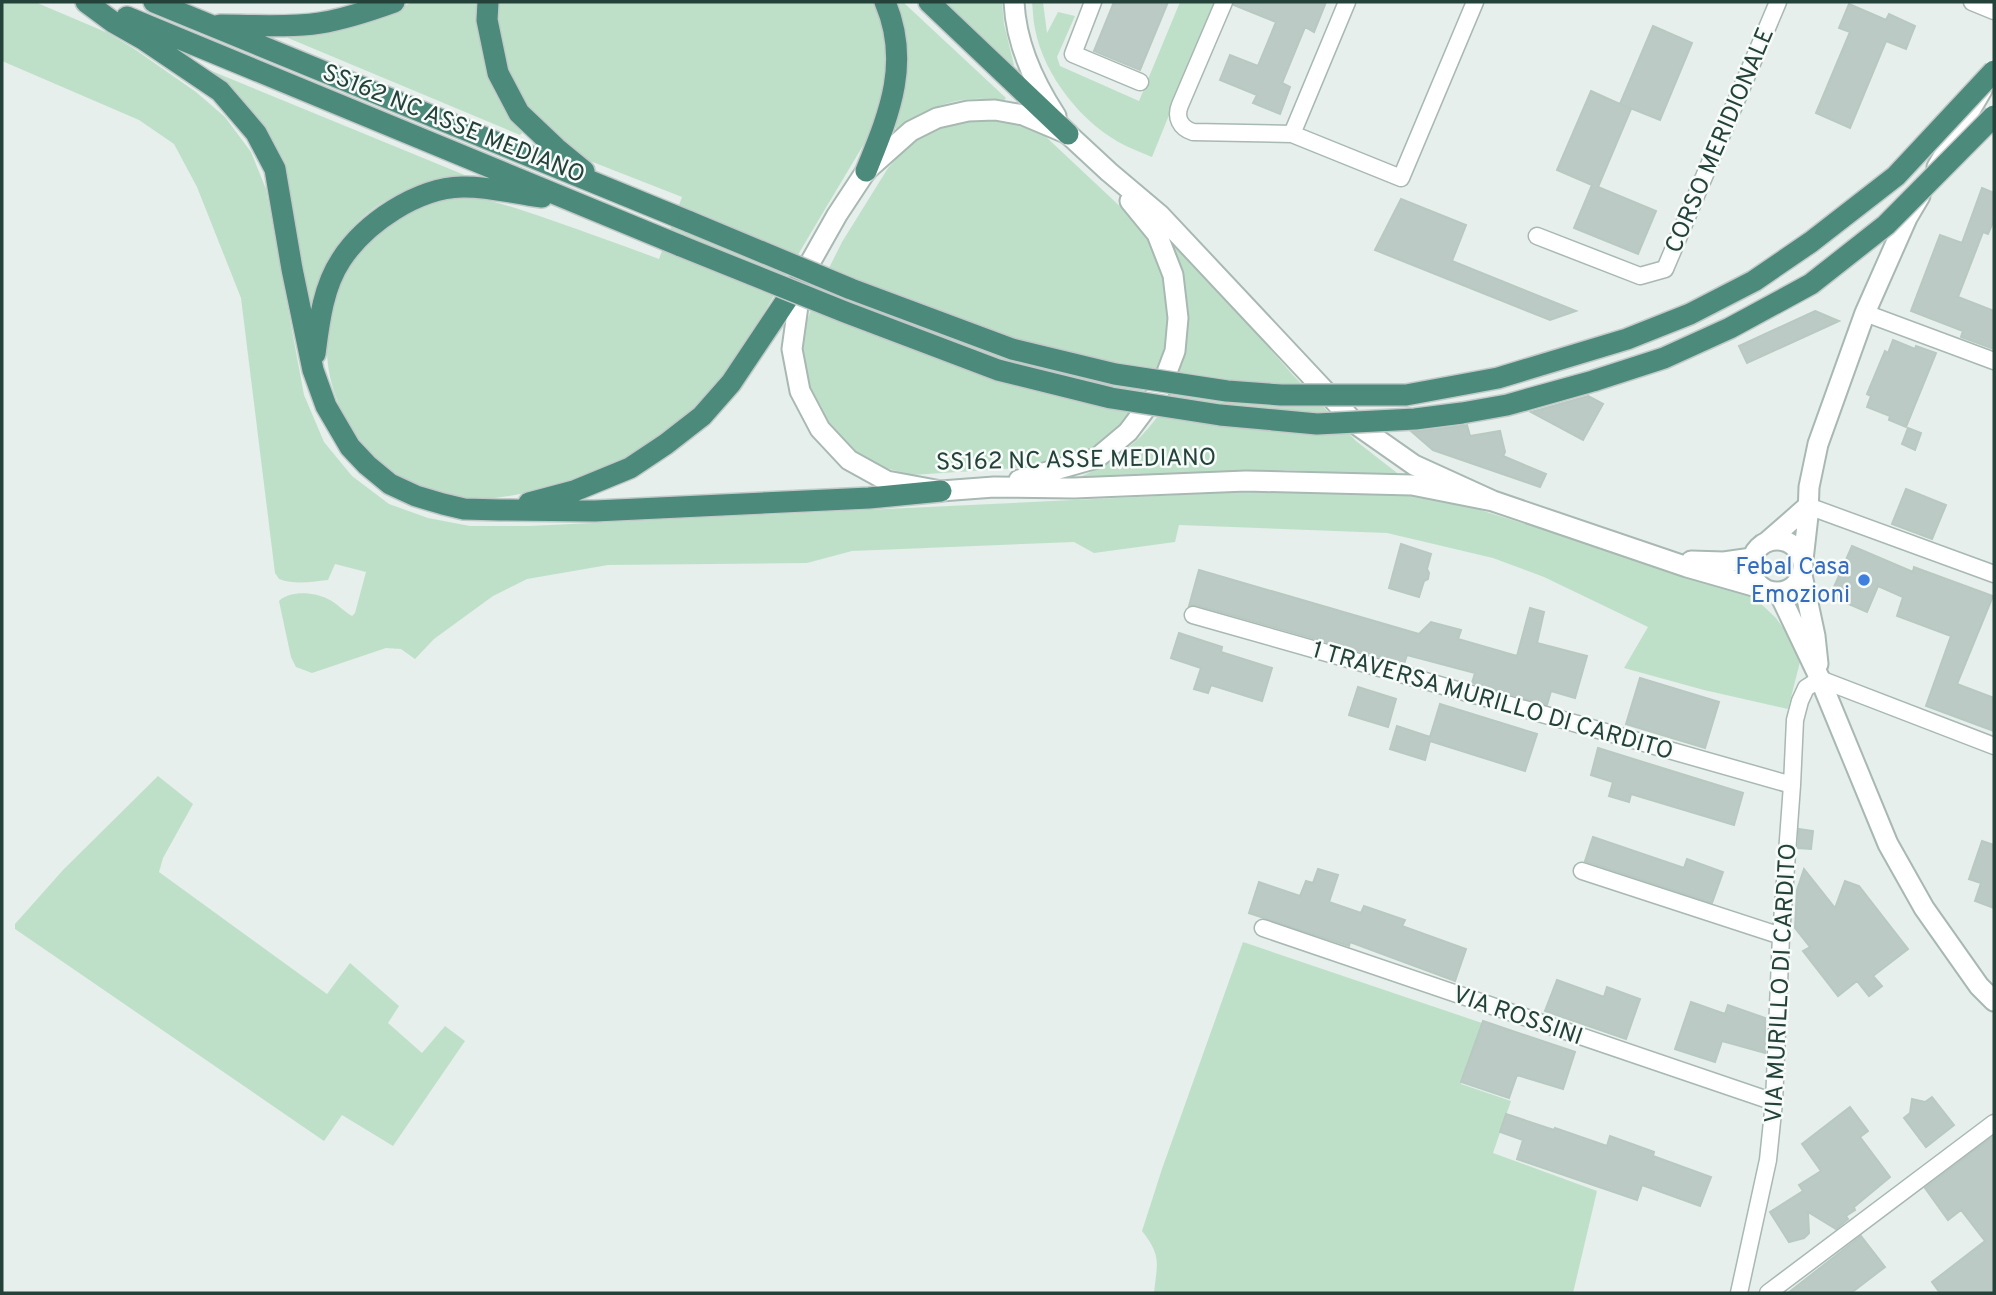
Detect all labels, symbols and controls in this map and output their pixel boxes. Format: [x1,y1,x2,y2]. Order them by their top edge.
street label: CORSO MERIDIONALE [1660,23,1782,258]
street label: SS162 NC ASSE MEDIANO [318,58,589,191]
street label: SS162 NC ASSE MEDIANO [936,444,1216,478]
place label: Febal Casa Emozioni [1735,553,1850,611]
marker: Febal Casa Emozioni [1856,572,1872,588]
street label: 1 TRAVERSA MURILLO DI CARDITO [1309,636,1676,768]
street label: VIA MURILLO DI CARDITO [1760,842,1804,1124]
street label: VIA ROSSINI [1448,981,1586,1053]

